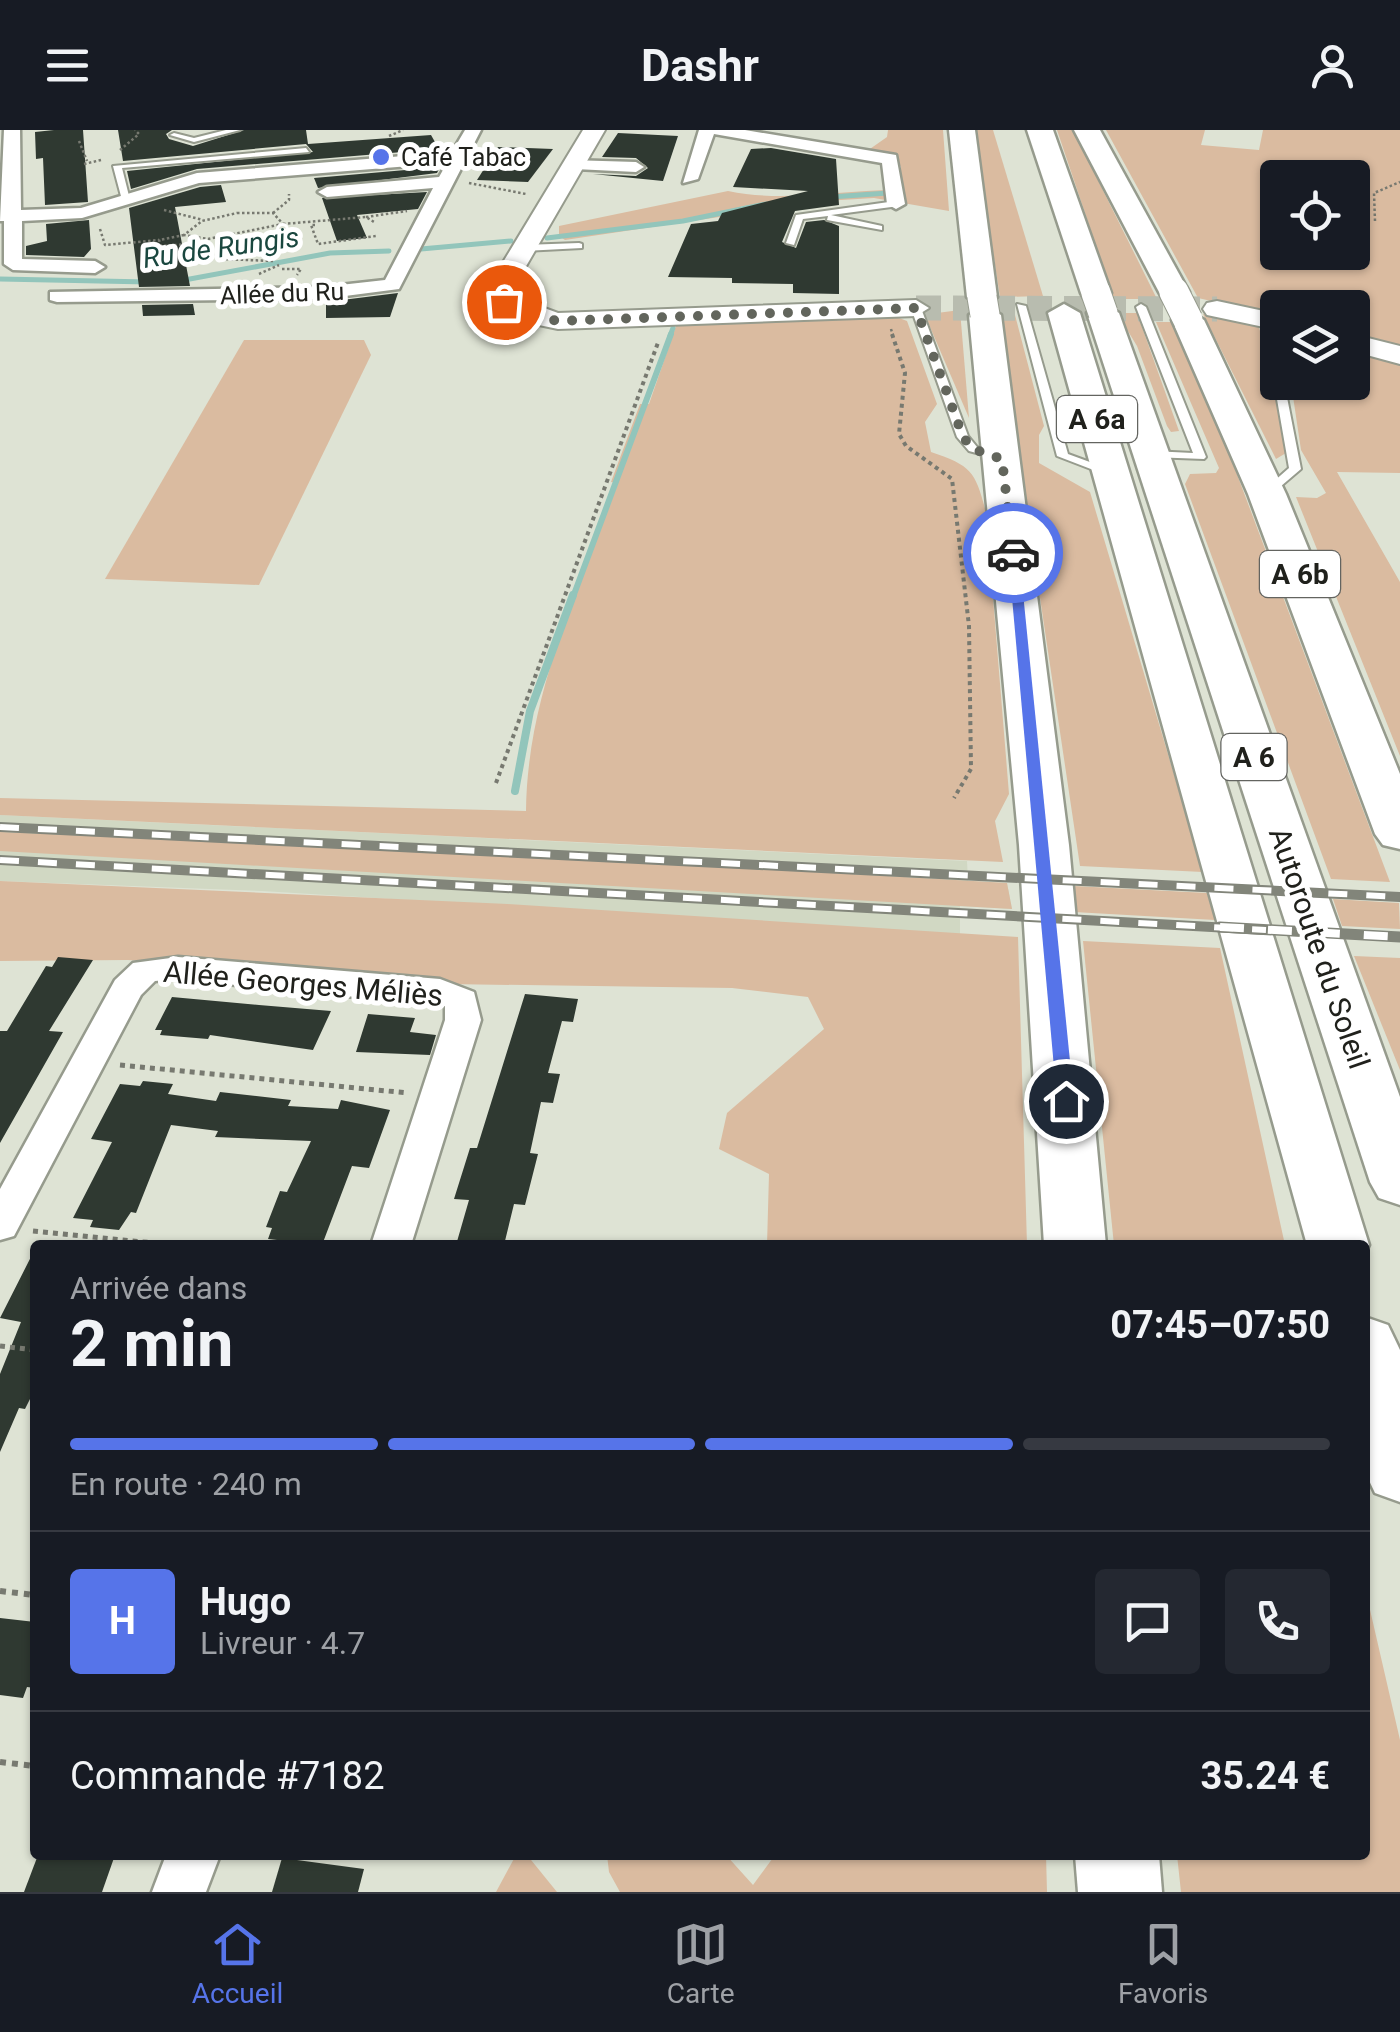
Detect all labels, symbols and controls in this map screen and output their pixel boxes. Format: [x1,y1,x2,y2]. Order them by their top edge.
icon: menu [40,38,95,93]
icon: person [1305,38,1360,93]
text: Dashr [641,39,759,92]
place label: Café Tabac [401,143,526,172]
marker: Café Tabac [370,146,392,168]
map controls [1260,160,1370,400]
button: locate [1260,160,1370,270]
water label: Ru de Rungis [141,220,301,275]
pin [462,260,547,345]
icon: bag [477,275,532,330]
street label: Allée du Ru [219,277,345,310]
button: layers [1260,290,1370,400]
road number: A 6a [1057,396,1137,442]
courier [963,503,1063,603]
icon: car [986,526,1041,581]
road number: A 6b [1260,551,1340,597]
road number: A 6 [1222,734,1286,780]
street label: Autoroute du Soleil [1262,823,1377,1073]
street label: Allée Georges Méliès [162,954,444,1013]
pin [1024,1059,1109,1144]
icon: home [1039,1074,1094,1129]
text: Arrivée dans [70,1269,247,1307]
text: 07:45–07:50 [1110,1303,1330,1347]
text: 2 min [70,1306,233,1382]
text: En route · 240 m [70,1465,302,1503]
button: chat [1095,1569,1200,1674]
button: phone [1225,1569,1330,1674]
text: Hugo [200,1580,291,1624]
text: H [109,1599,136,1643]
text: Livreur · 4.7 [200,1624,365,1662]
text: Commande #7182 [70,1754,385,1798]
text: 35.24 € [1201,1754,1330,1798]
tab: Accueil [192,1917,283,2010]
tab: Carte [667,1917,734,2010]
tab: Favoris [1118,1917,1208,2010]

